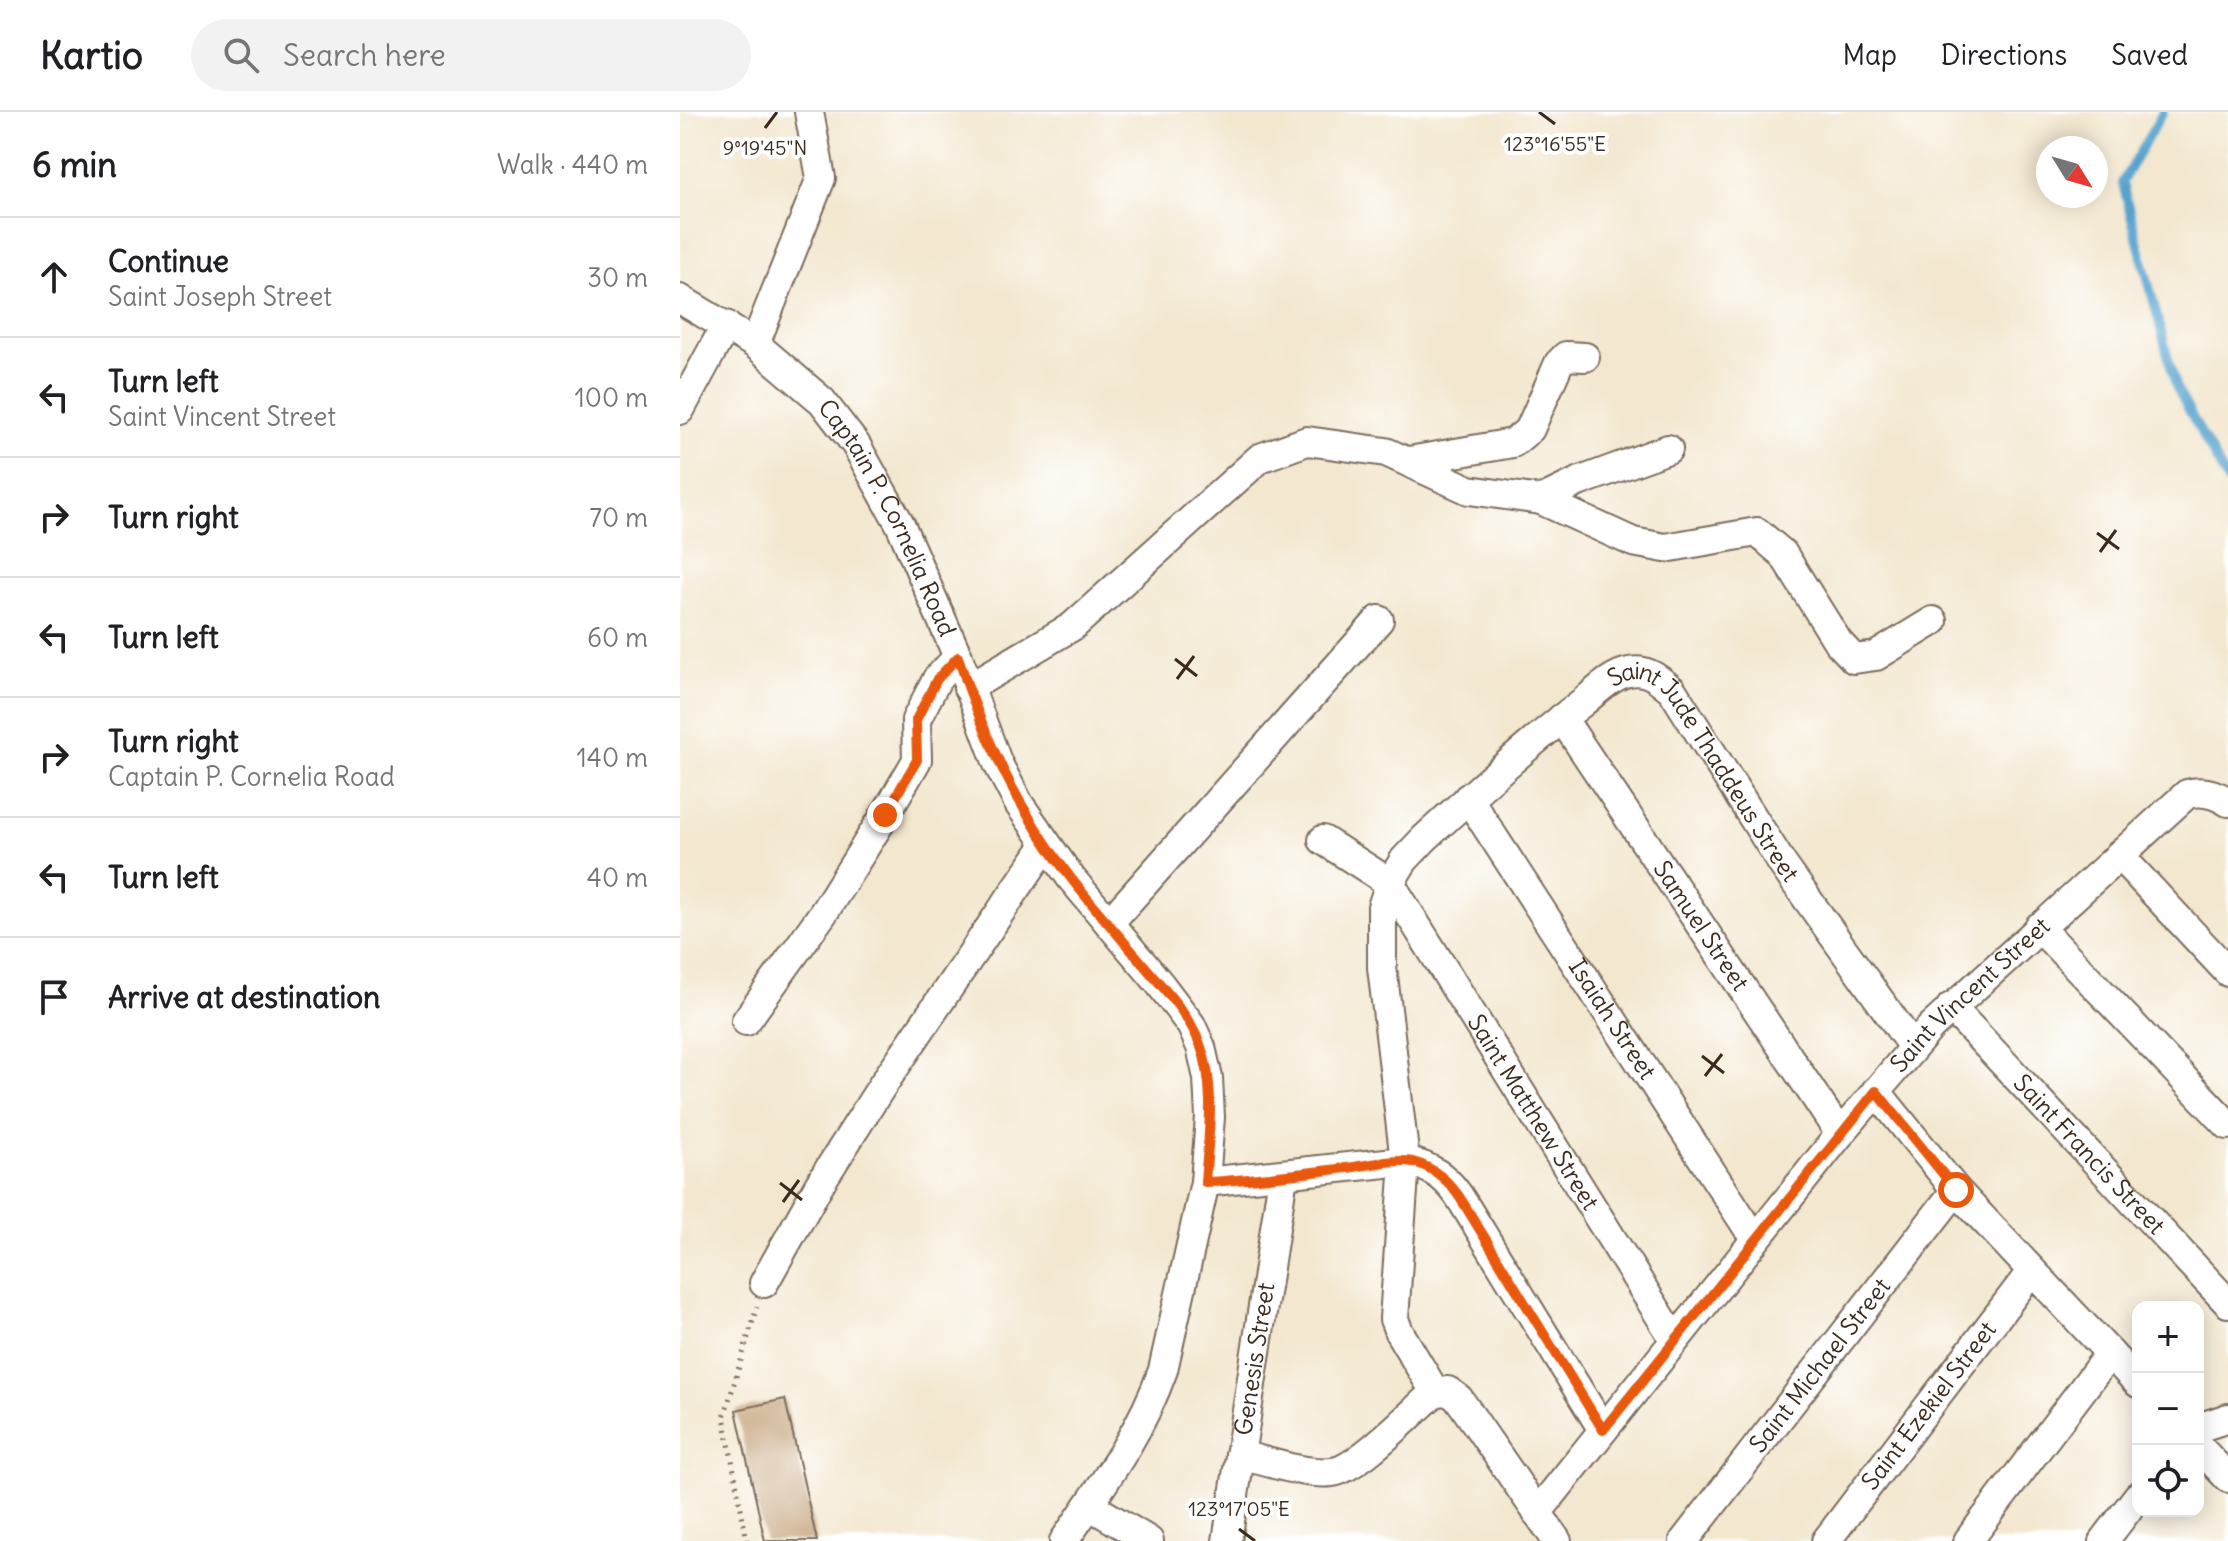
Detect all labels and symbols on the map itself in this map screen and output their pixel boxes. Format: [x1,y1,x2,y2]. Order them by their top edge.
text: 123°16'55"E [1504,131,1606,156]
text: 9°19'45"N [723,135,807,160]
north arrow [2036,136,2108,208]
street label: Captain P. Cornelia Road [812,393,963,640]
street label: Saint Jude Thaddeus Street [1602,655,1806,887]
route end [867,797,903,833]
street label: Samuel Street [1648,855,1756,996]
street label: Saint Vincent Street [1883,910,2055,1078]
street label: Isaiah Street [1563,953,1663,1085]
street label: Saint Matthew Street [1462,1009,1606,1215]
street label: Saint Francis Street [2008,1068,2172,1240]
route start [1938,1172,1974,1208]
street label: Saint Michael Street [1742,1272,1896,1458]
street label: Genesis Street [1227,1281,1280,1437]
street label: Saint Ezekiel Street [1855,1315,2002,1495]
text: 123°17'05"E [1188,1496,1290,1521]

